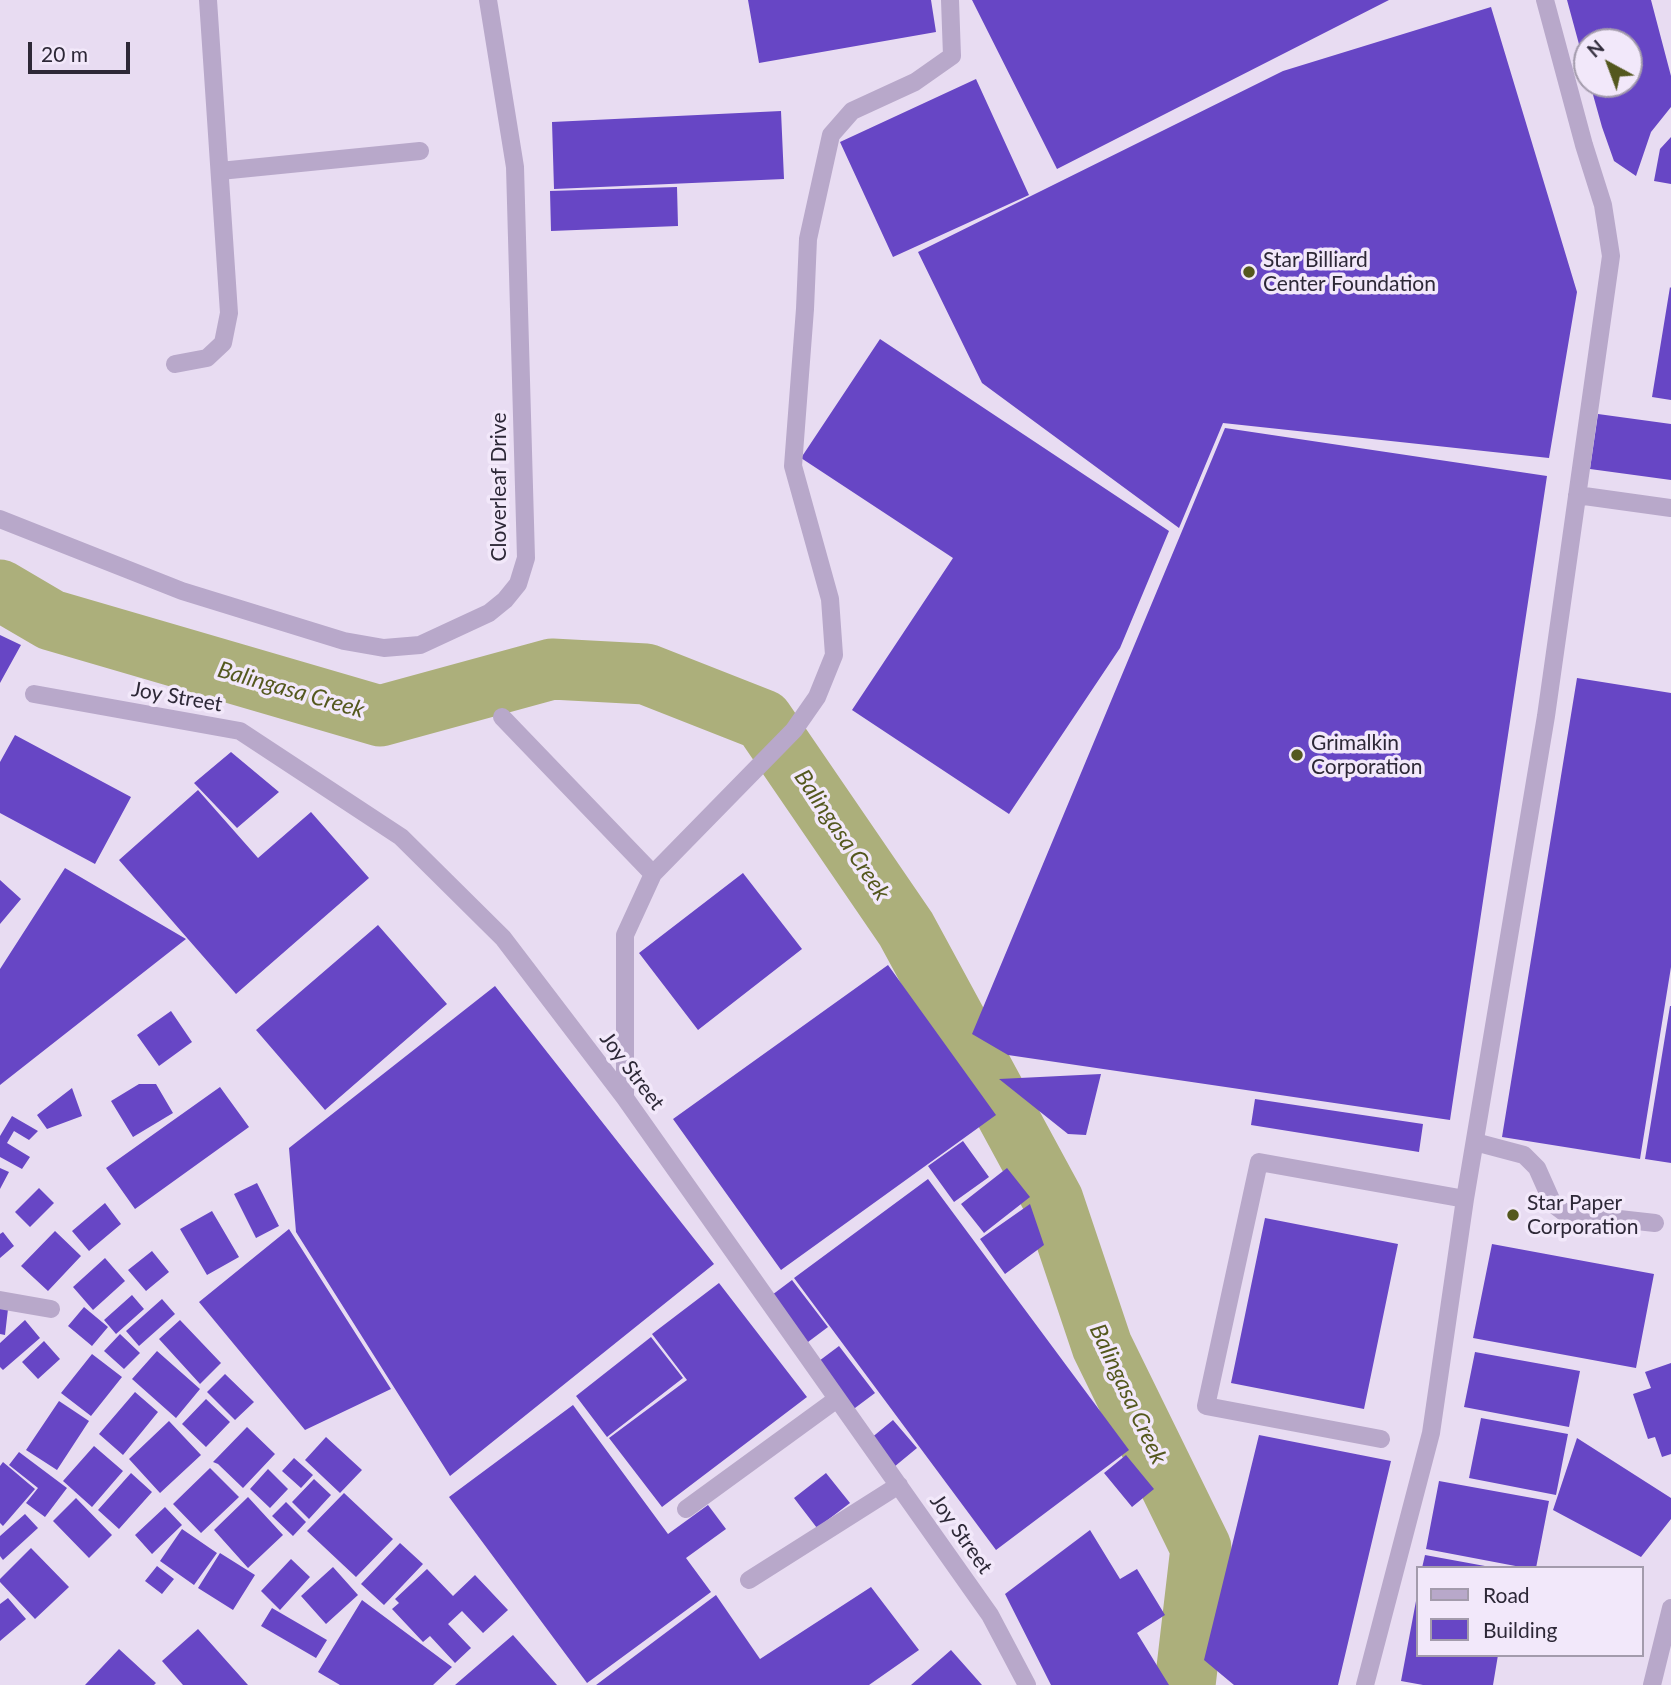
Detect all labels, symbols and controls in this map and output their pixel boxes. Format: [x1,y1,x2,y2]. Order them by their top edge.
scale bar [32,28,133,72]
north arrow [1573,28,1643,98]
text: N [1582,35,1608,62]
text: 20 m [41,41,88,66]
place label: Star Billiard Center Foundation [1263,247,1436,297]
marker: Star Billiard Center Foundation [1241,264,1257,280]
street label: Cloverleaf Drive [486,413,512,561]
water label: Balingasa Creek [214,656,368,724]
street label: Joy Street [130,677,224,717]
place label: Grimalkin Corporation [1311,730,1422,780]
marker: Grimalkin Corporation [1289,747,1305,763]
water label: Balingasa Creek [788,764,896,906]
street label: Joy Street [594,1027,670,1115]
place label: Star Paper Corporation [1527,1190,1638,1240]
marker: Star Paper Corporation [1505,1207,1521,1223]
water label: Balingasa Creek [1083,1320,1173,1468]
street label: Joy Street [924,1489,998,1579]
legend [1416,1566,1643,1657]
text: Road [1483,1582,1530,1607]
text: Building [1483,1617,1558,1642]

